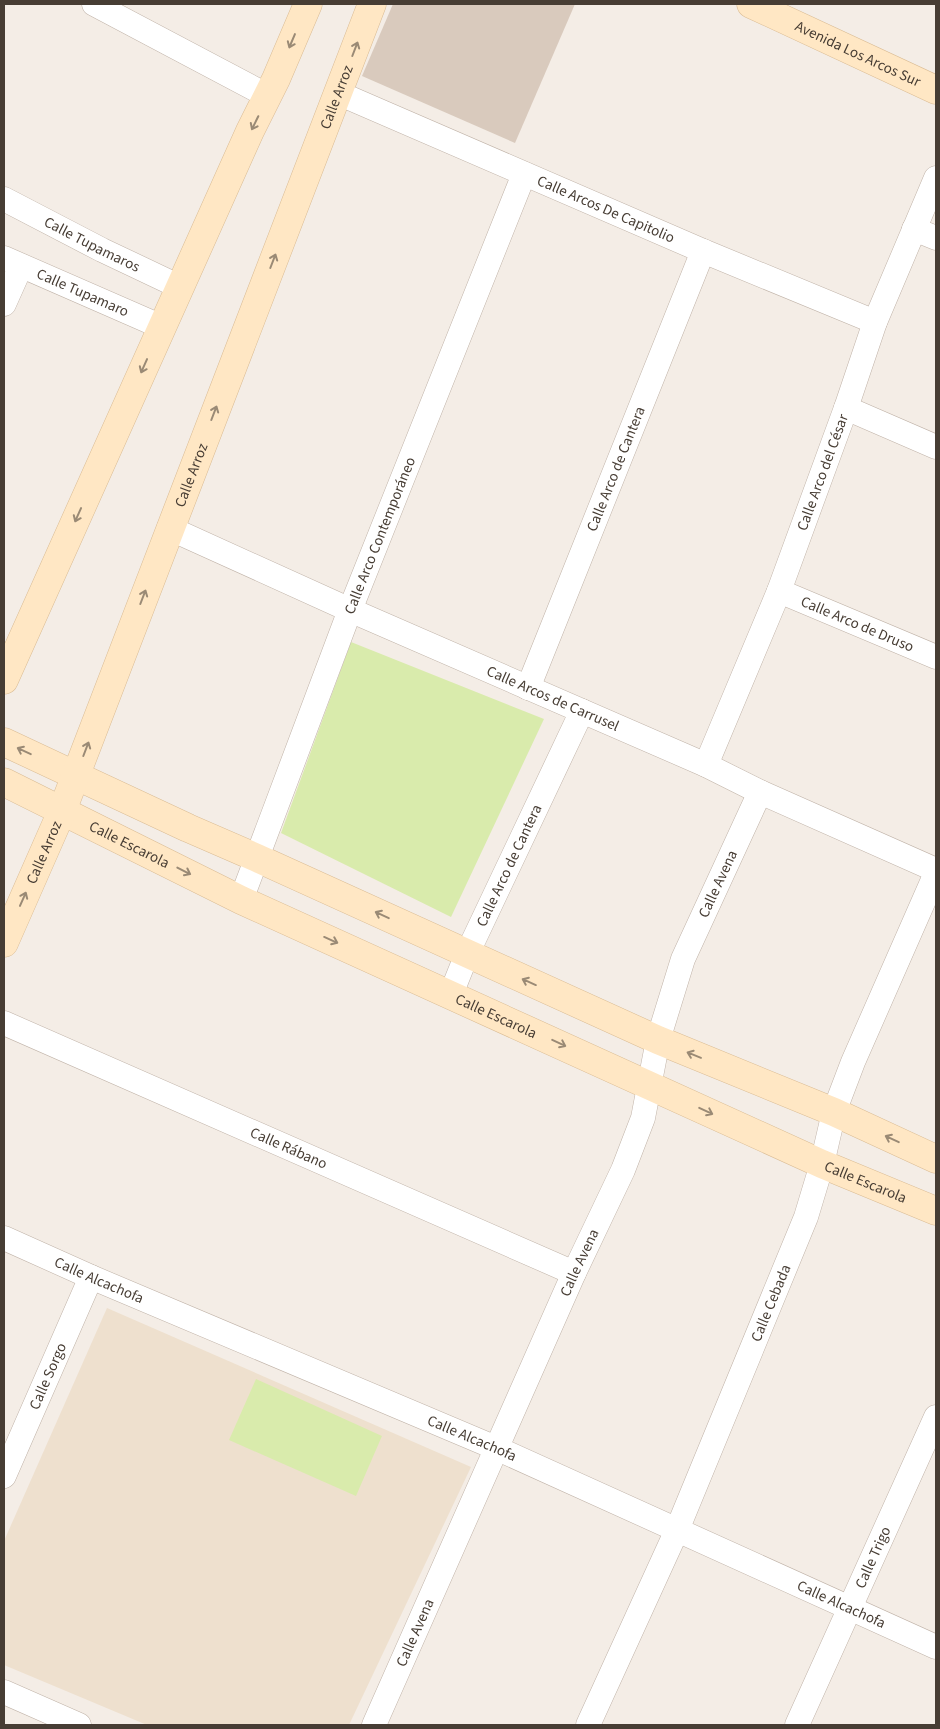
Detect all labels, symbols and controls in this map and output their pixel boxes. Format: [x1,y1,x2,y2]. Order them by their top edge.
street label: Avenida Los Arcos Sur [792,15,925,92]
one-way arrow [287,33,297,48]
one-way arrow [351,41,360,57]
street label: Calle Arroz [314,62,358,132]
one-way arrow [250,115,260,130]
street label: Calle Arcos De Capitolio [534,170,678,248]
street label: Calle Tupamaros [40,211,144,277]
one-way arrow [268,254,278,269]
street label: Calle Tupamaro [33,263,132,322]
one-way arrow [139,358,149,373]
street label: Calle Arco de Cantera [581,403,650,535]
one-way arrow [210,406,219,421]
street label: Calle Arco del César [791,410,854,534]
street label: Calle Arroz [169,440,213,510]
street label: Calle Arco Contemporáneo [339,454,421,617]
one-way arrow [72,507,82,522]
one-way arrow [139,590,148,605]
street label: Calle Arco de Druso [798,591,917,657]
street label: Calle Arcos de Carrusel [483,660,623,736]
one-way arrow [81,742,91,757]
one-way arrow [17,746,32,755]
street label: Calle Arco de Cantera [471,801,547,930]
street label: Calle Escarola [86,816,173,873]
street label: Calle Arroz [21,817,67,887]
street label: Calle Avena [693,847,742,921]
one-way arrow [176,867,191,876]
one-way arrow [19,892,29,907]
one-way arrow [374,909,389,919]
one-way arrow [323,936,338,945]
one-way arrow [522,977,537,987]
street label: Calle Escarola [452,988,540,1044]
one-way arrow [551,1039,566,1049]
one-way arrow [687,1050,702,1059]
one-way arrow [698,1107,713,1117]
street label: Calle Rábano [247,1122,331,1174]
one-way arrow [885,1134,900,1143]
street label: Calle Escarola [821,1156,910,1208]
street label: Calle Avena [554,1225,604,1300]
street label: Calle Alcachofa [51,1251,147,1309]
street label: Calle Cebada [745,1261,796,1345]
street label: Calle Sorgo [24,1339,72,1413]
street label: Calle Alcachofa [424,1410,520,1467]
street label: Calle Trigo [850,1523,896,1592]
street label: Calle Alcachofa [794,1575,889,1633]
street label: Calle Avena [391,1595,439,1670]

